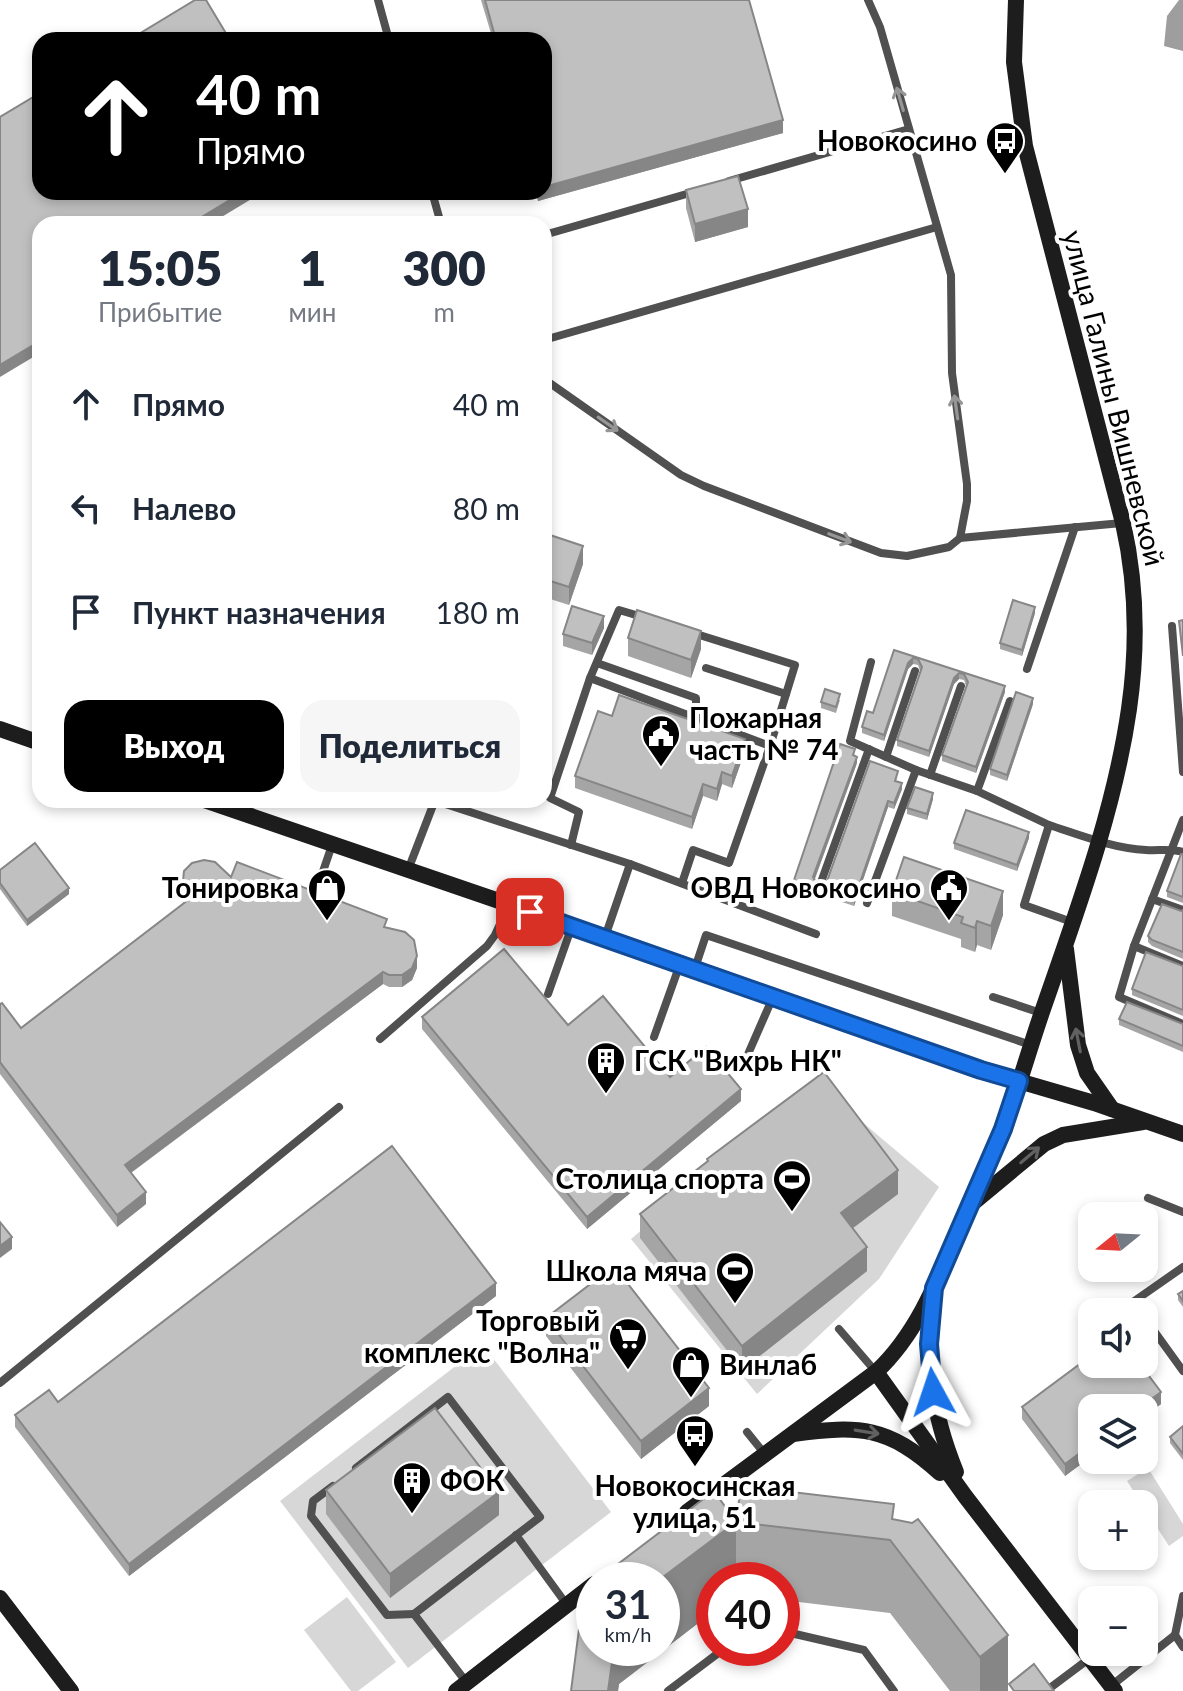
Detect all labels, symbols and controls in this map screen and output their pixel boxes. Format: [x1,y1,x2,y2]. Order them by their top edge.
text: 40 m [196,60,321,127]
icon: ahead [64,64,168,168]
one-way arrow [892,86,907,112]
bus stop icon: Новокосино [984,120,1026,175]
place label: Новокосино [817,123,977,157]
text: Прямо [196,128,306,172]
street label: улица Галины Вишневской [1057,226,1173,569]
text: 15:05 [98,239,222,296]
text: 1 [298,239,326,296]
text: 300 [402,239,486,296]
text: Прибытие [98,296,222,328]
text: мин [288,296,336,328]
text: m [433,296,455,328]
icon: ahead [64,382,108,426]
text: Прямо [132,386,225,422]
text: 40 m [453,386,520,422]
one-way arrow [948,395,963,420]
one-way arrow [596,416,618,432]
icon: left [64,486,108,530]
text: Налево [132,490,236,526]
text: 80 m [453,490,520,526]
one-way arrow [827,532,852,546]
icon: arrive [64,590,108,634]
text: Пункт назначения [132,594,386,630]
text: 180 m [435,594,520,630]
button: Выход [64,700,284,792]
button: Поделиться [300,700,520,792]
place label: Пожарная часть № 74 [689,700,838,766]
public building icon: Пожарная часть № 74 [640,713,682,768]
shop icon: Тонировка [306,867,348,922]
public building icon: ОВД Новокосино [928,867,970,922]
place label: Тонировка [162,870,299,904]
place label: ОВД Новокосино [691,870,921,904]
pin [496,878,564,946]
icon: arrive [508,890,552,934]
one-way arrow [1070,1028,1085,1054]
building icon: ГСК "Вихрь НК" [585,1040,627,1095]
place label: ГСК "Вихрь НК" [634,1043,842,1077]
one-way arrow [1019,1147,1040,1165]
sports icon: Столица спорта [771,1158,813,1213]
place label: Столица спорта [555,1161,764,1195]
north arrow [1078,1202,1158,1282]
map controls [1078,1202,1158,1666]
sports icon: Школа мяча [714,1250,756,1305]
place label: Школа мяча [545,1253,707,1287]
button: sound [1078,1298,1158,1378]
place label: Торговый комплекс "Волна" [364,1303,600,1369]
supermarket icon: Торговый комплекс "Волна" [607,1316,649,1371]
shop icon: Винлаб [670,1344,712,1399]
place label: Винлаб [719,1347,817,1381]
position arrow [891,1350,975,1434]
button: layers [1078,1394,1158,1474]
bus stop icon: Новокосинская улица, 51 [674,1413,716,1468]
one-way arrow [853,1425,879,1440]
building icon: ФОК [391,1460,433,1515]
place label: ФОК [440,1463,505,1497]
place label: Новокосинская улица, 51 [594,1468,796,1534]
button: + [1078,1490,1158,1570]
speed limit sign: 40 [696,1562,800,1666]
text: 31 [605,1580,651,1628]
button: − [1078,1586,1158,1666]
text: km/h [605,1622,651,1646]

